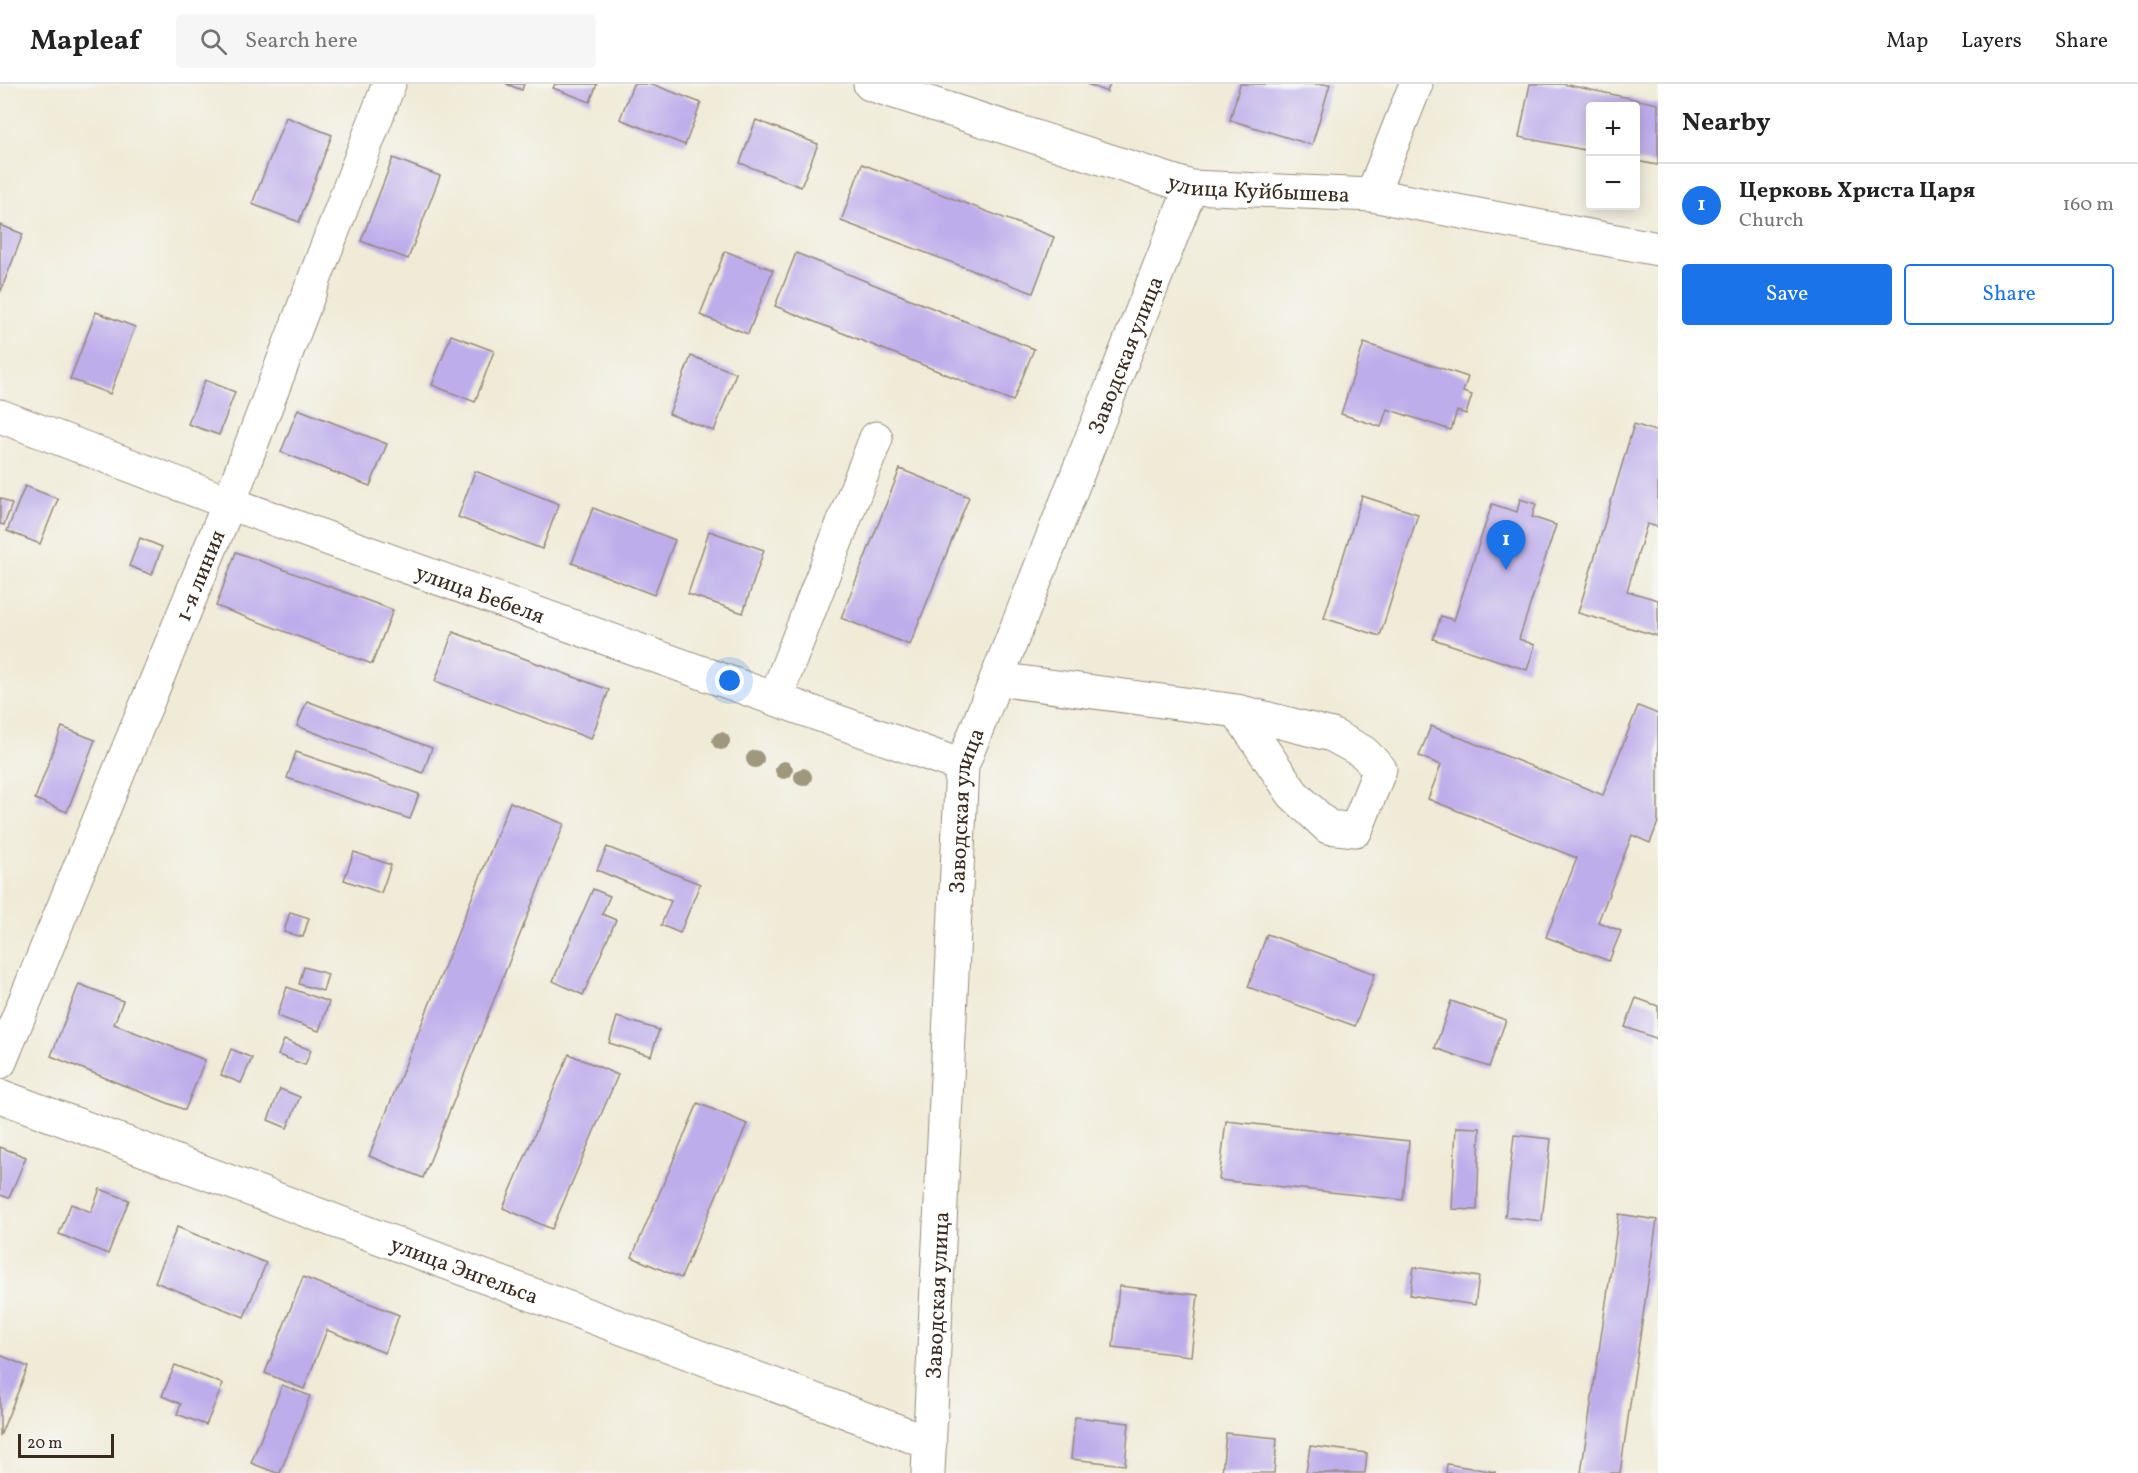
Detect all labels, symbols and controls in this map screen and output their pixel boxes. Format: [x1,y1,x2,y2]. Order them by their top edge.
search box [176,14,596,68]
text: Mapleaf [30,22,140,61]
icon: search [197,25,230,58]
text: Search here [245,26,358,57]
text: Map [1886,27,1928,56]
text: Layers [1961,27,2022,56]
text: Share [2055,27,2108,56]
map controls [1586,102,1640,210]
button: + [1586,102,1640,156]
text: Nearby [1682,105,1771,141]
button: − [1586,156,1640,210]
street label: улица Куйбышева [1163,167,1351,212]
text: Церковь Христа Царя [1739,176,1975,207]
text: 1 [1697,191,1706,219]
text: 160 m [2062,191,2114,219]
text: Church [1739,207,1804,235]
button: Save [1682,264,1892,325]
button: Share [1904,264,2114,325]
street label: Заводская улица [1082,272,1172,439]
pin: 1 [1486,520,1526,570]
street label: 1-я линия [169,526,234,627]
street label: улица Бебеля [411,558,548,633]
your location [715,666,744,695]
street label: Заводская улица [943,724,994,894]
street label: Заводская улица [920,1211,959,1380]
street label: улица Энгельса [385,1230,542,1314]
scale bar [18,1431,114,1458]
text: 20 m [27,1433,62,1455]

